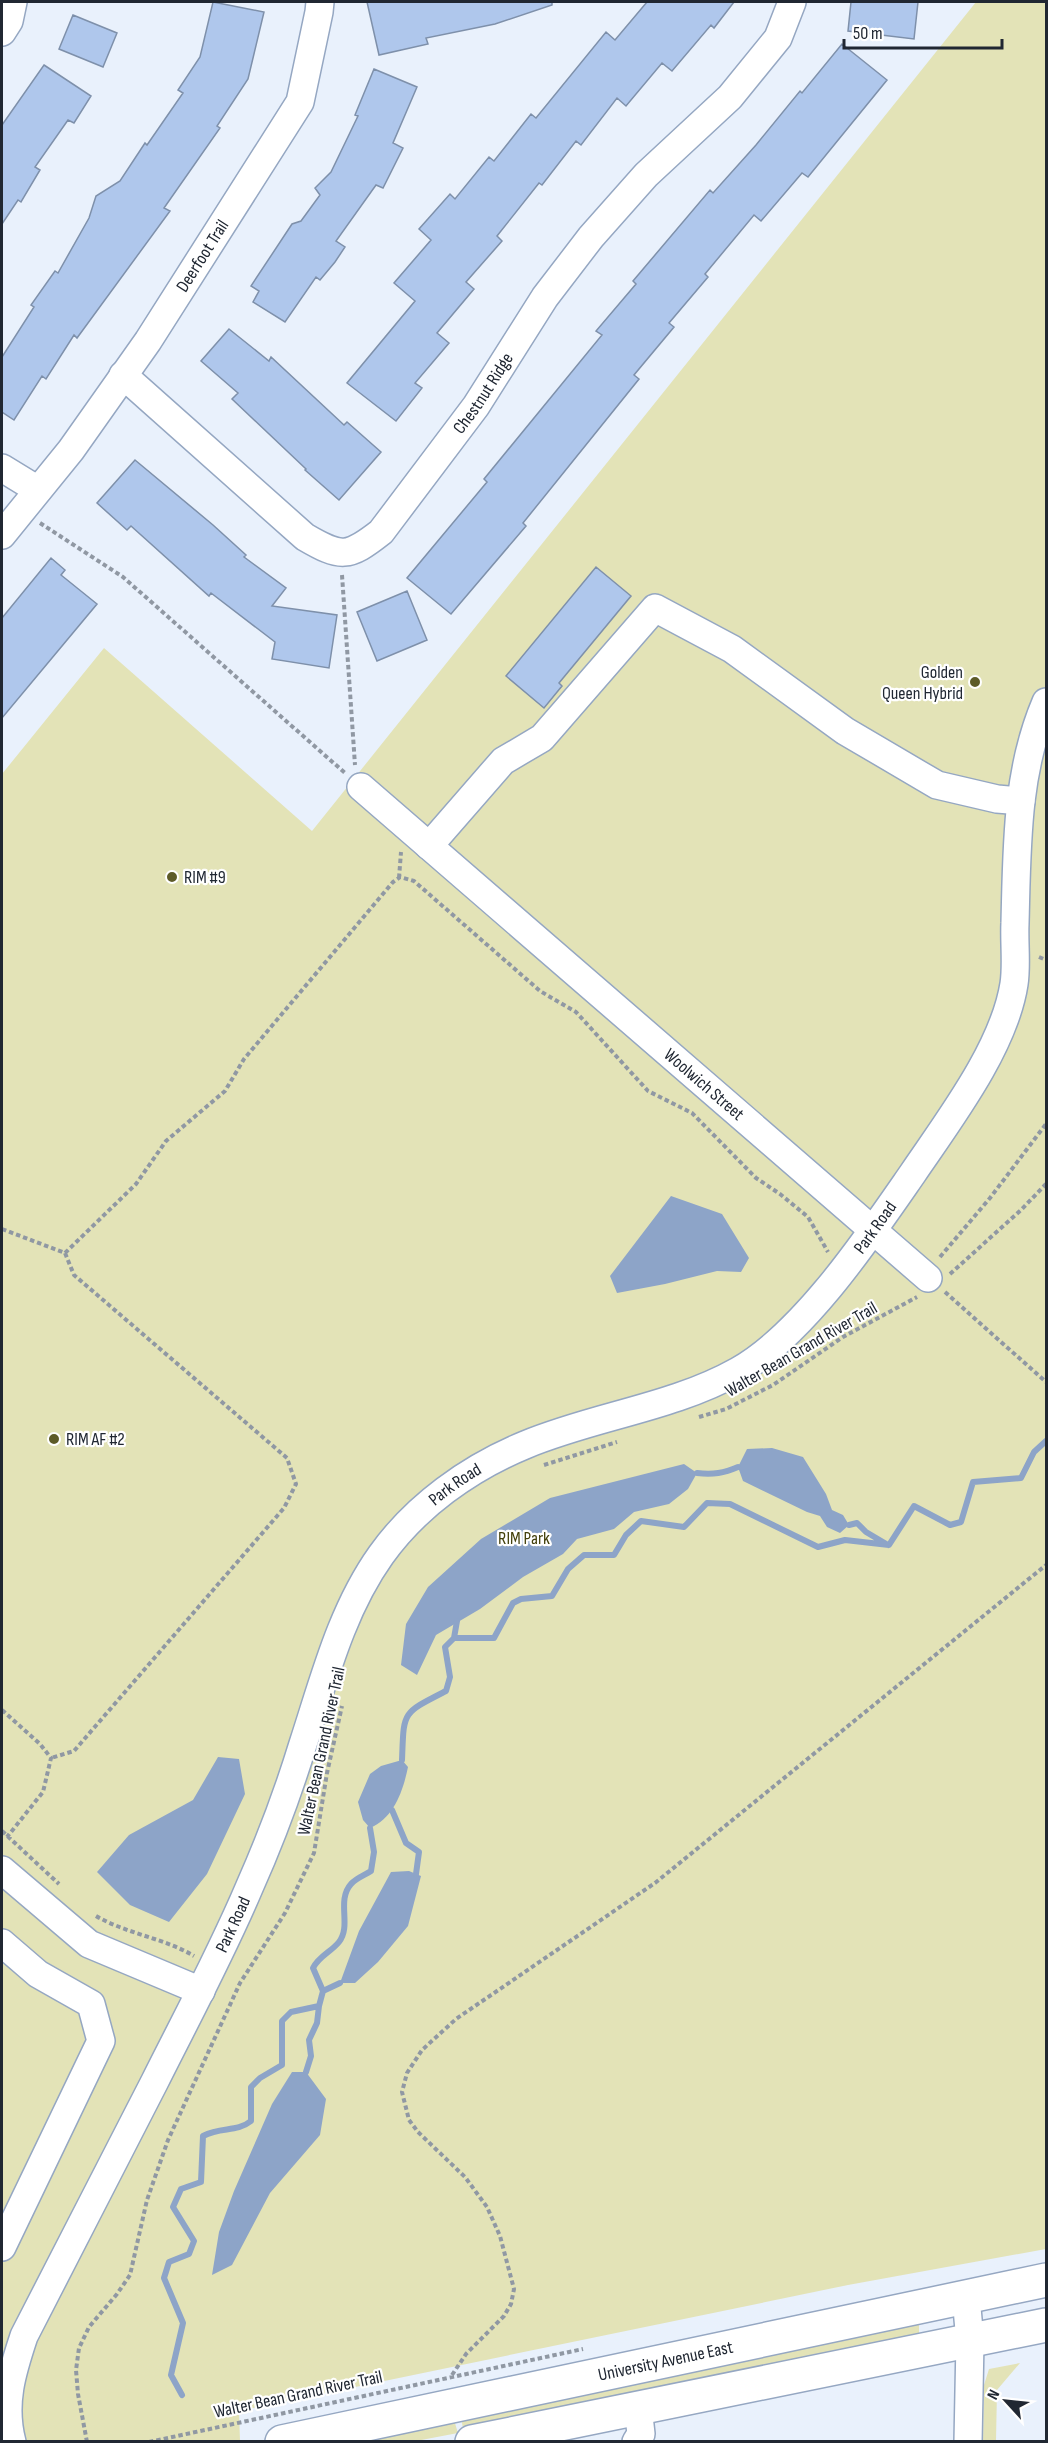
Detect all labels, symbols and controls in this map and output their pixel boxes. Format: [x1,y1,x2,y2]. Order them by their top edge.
scale bar [844,12,1002,50]
text: 50 m [853,23,883,44]
street label: Deerfoot Trail [172,216,233,296]
street label: Chestnut Ridge [449,349,518,438]
place label: Golden Queen Hybrid [882,662,963,704]
marker: Golden Queen Hybrid [968,675,982,689]
place label: RIM #9 [184,867,226,888]
marker: RIM #9 [165,870,179,884]
street label: Woolwich Street [660,1044,749,1125]
street label: Park Road [849,1197,901,1258]
street label: Walter Bean Grand River Trail [722,1297,881,1402]
place label: RIM AF #2 [66,1429,125,1450]
marker: RIM AF #2 [47,1432,61,1446]
street label: Park Road [425,1459,485,1510]
park label: RIM Park [498,1528,550,1549]
street label: Walter Bean Grand River Trail [293,1665,350,1837]
street label: Park Road [211,1893,255,1956]
street label: University Avenue East [596,2337,735,2386]
street label: Walter Bean Grand River Trail [212,2366,384,2423]
north arrow [976,2371,1036,2431]
text: N [984,2387,1004,2403]

